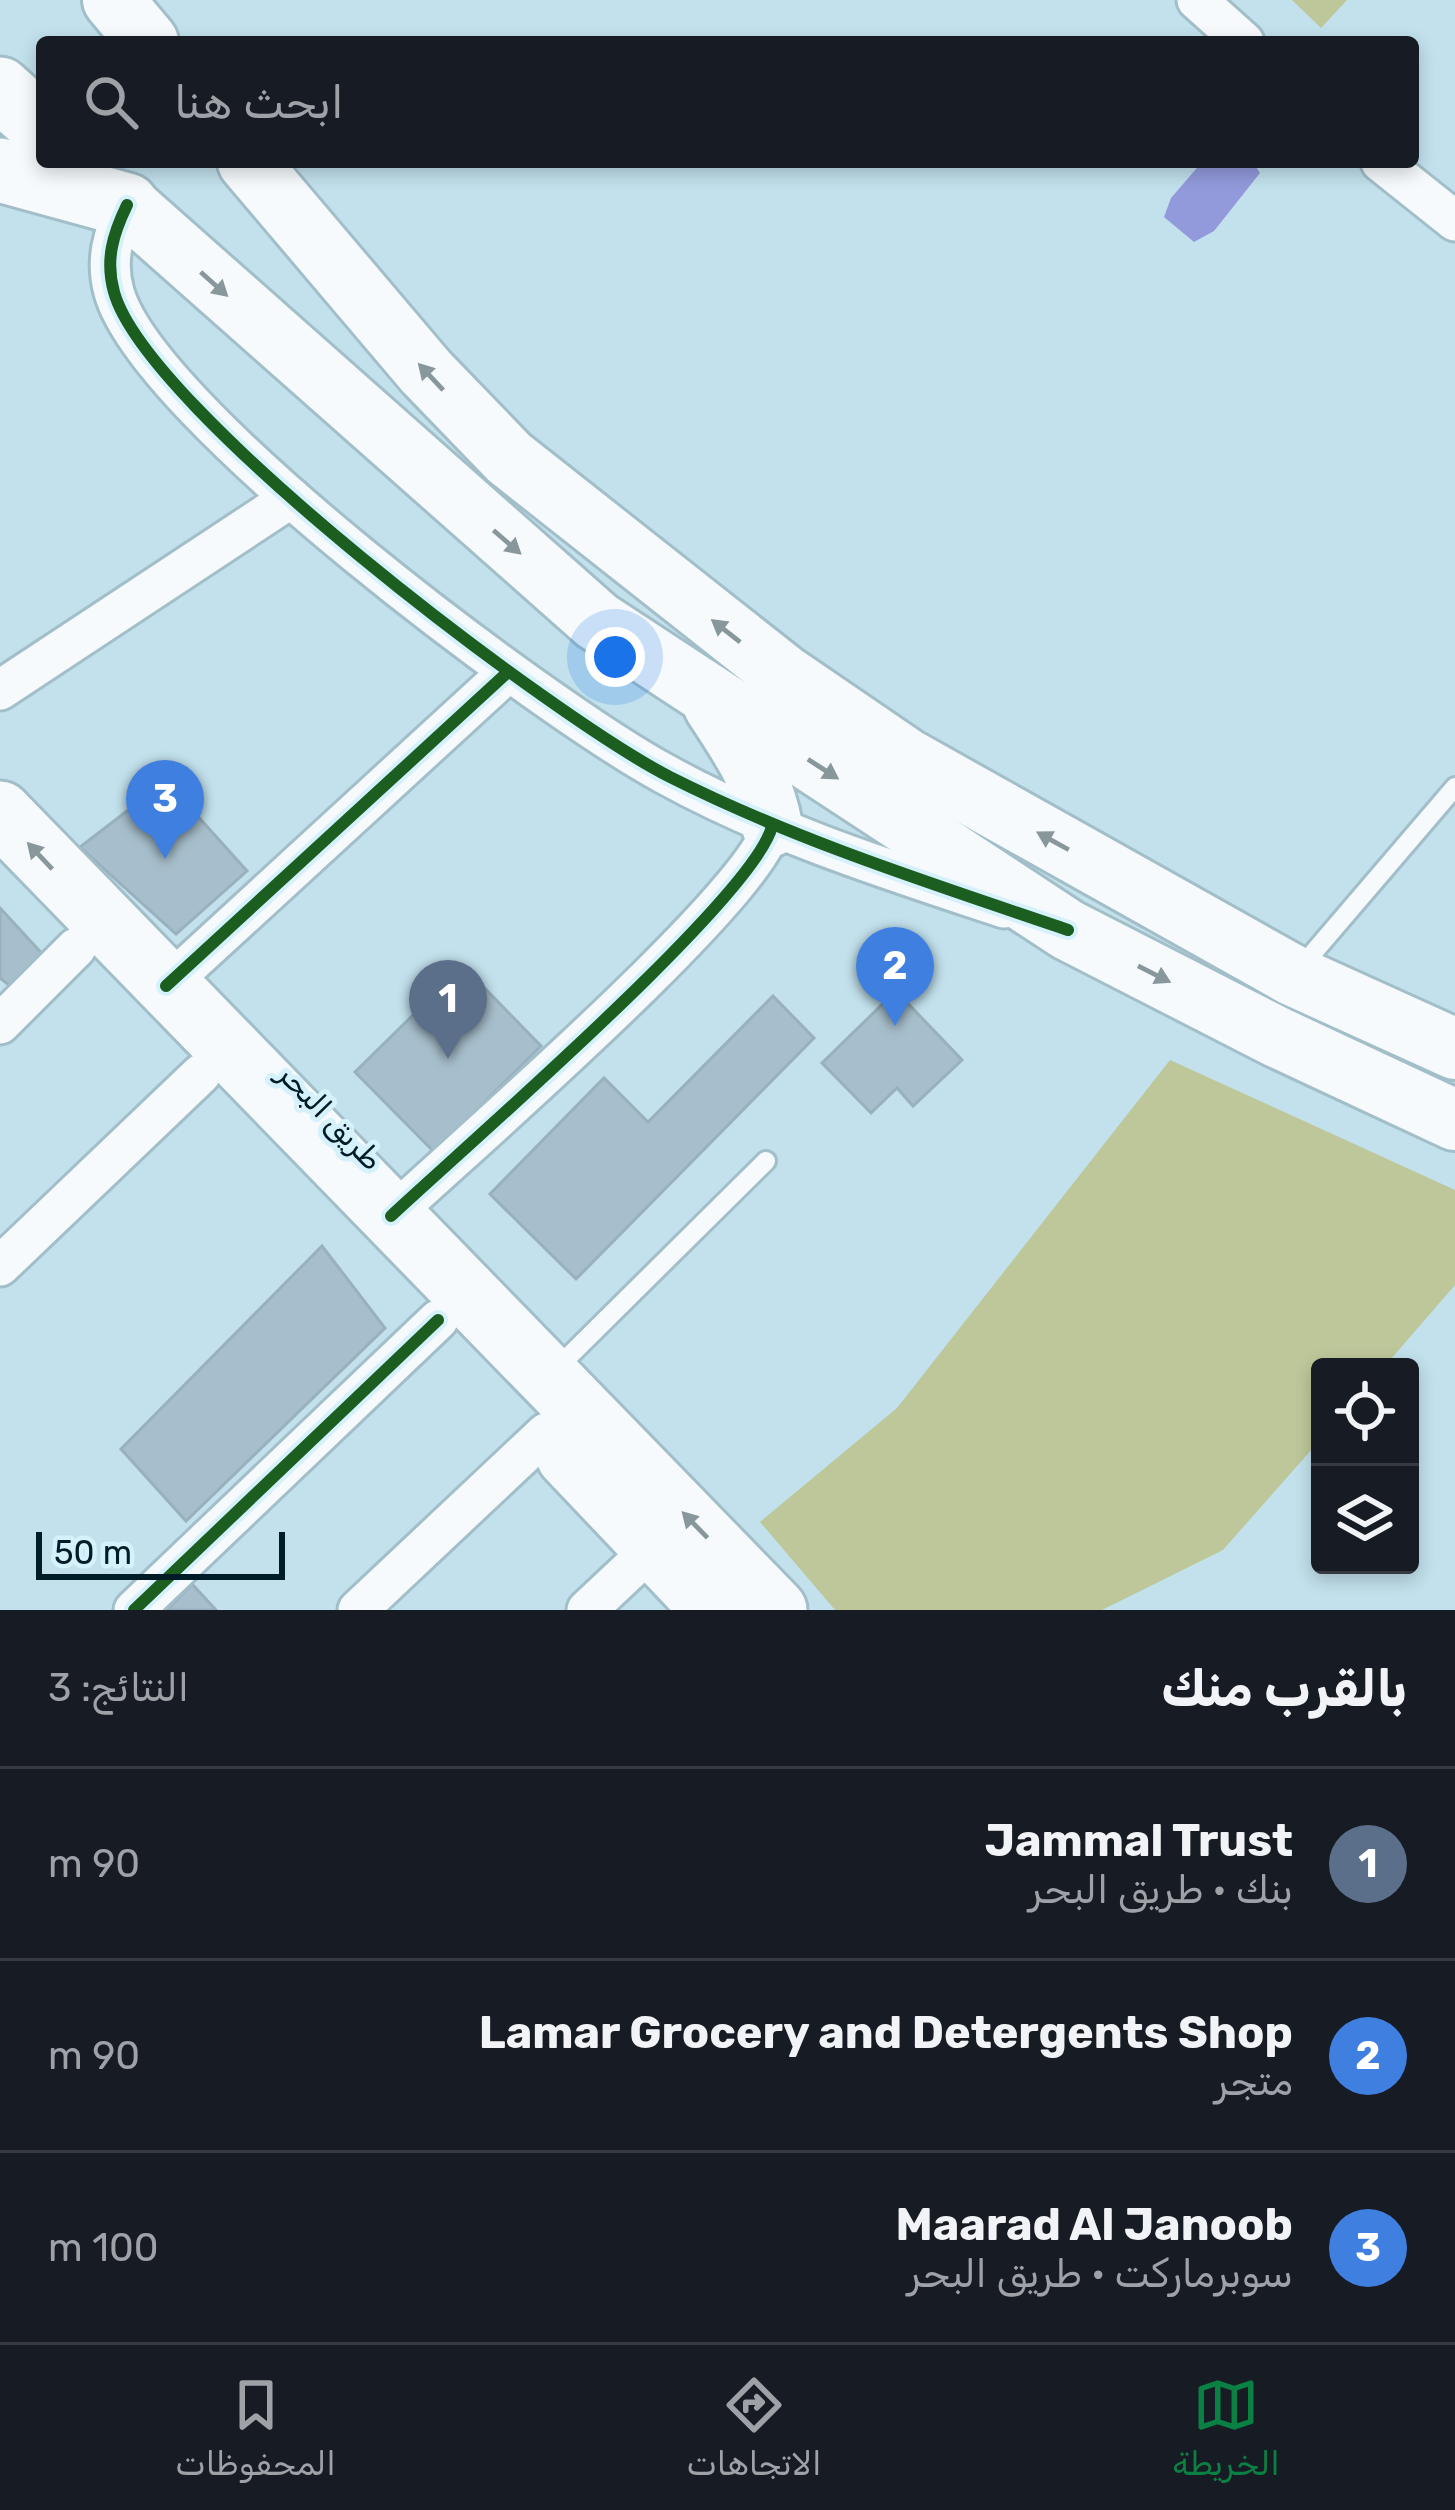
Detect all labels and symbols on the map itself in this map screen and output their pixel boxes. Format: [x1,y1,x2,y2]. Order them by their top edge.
one-way arrow [199,270,228,297]
one-way arrow [418,362,445,391]
one-way arrow [491,528,521,554]
one-way arrow [710,619,741,643]
your location [585,627,645,687]
one-way arrow [806,757,839,779]
pin: 3 [126,760,204,859]
one-way arrow [1036,831,1071,852]
one-way arrow [27,842,55,871]
pin: 2 [856,927,934,1026]
pin: 1 [409,960,487,1059]
one-way arrow [1137,963,1171,983]
street label: طريق البحر [269,1055,390,1178]
one-way arrow [681,1511,709,1540]
scale bar [36,1526,285,1579]

